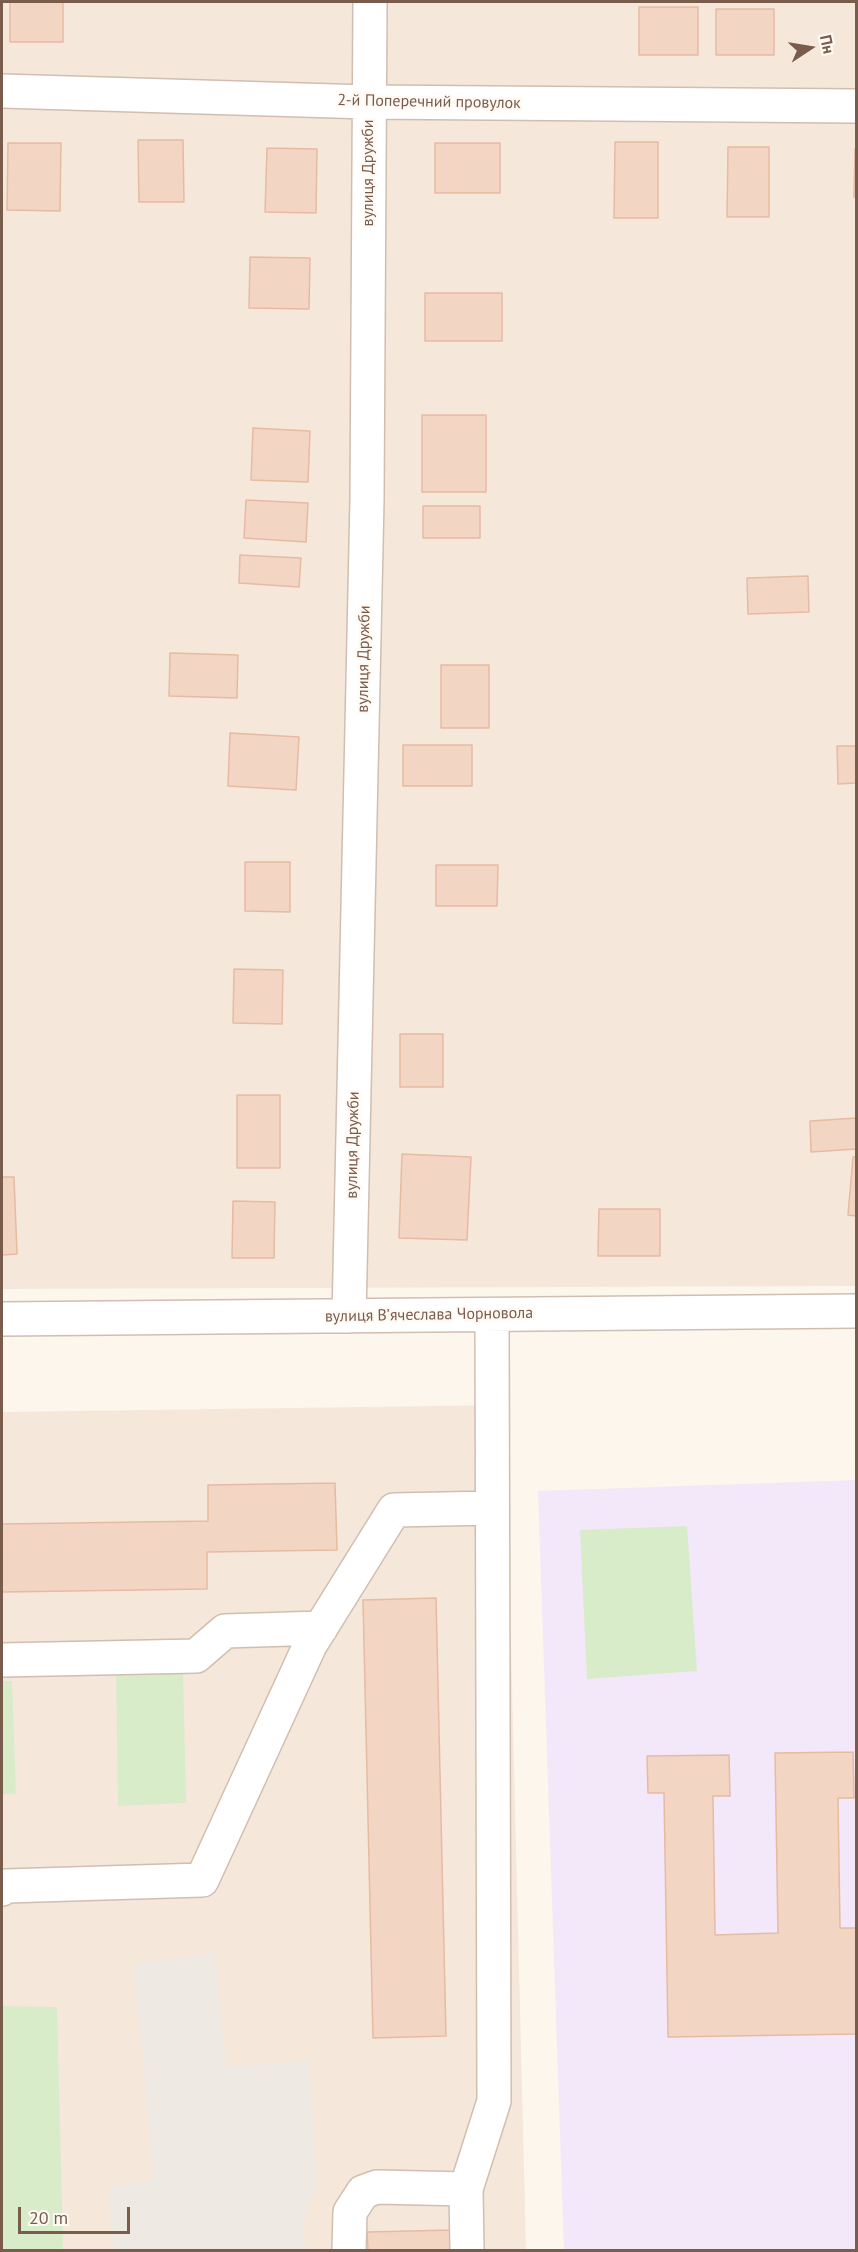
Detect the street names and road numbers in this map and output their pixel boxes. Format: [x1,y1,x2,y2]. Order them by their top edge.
street label: 2-й Поперечний провулок [337,91,521,113]
street label: вулиця Дружби [358,119,378,227]
street label: вулиця Дружби [353,605,375,713]
street label: вулиця Дружби [342,1091,364,1199]
street label: вулиця Вʼячеслава Чорновола [325,1304,533,1326]

